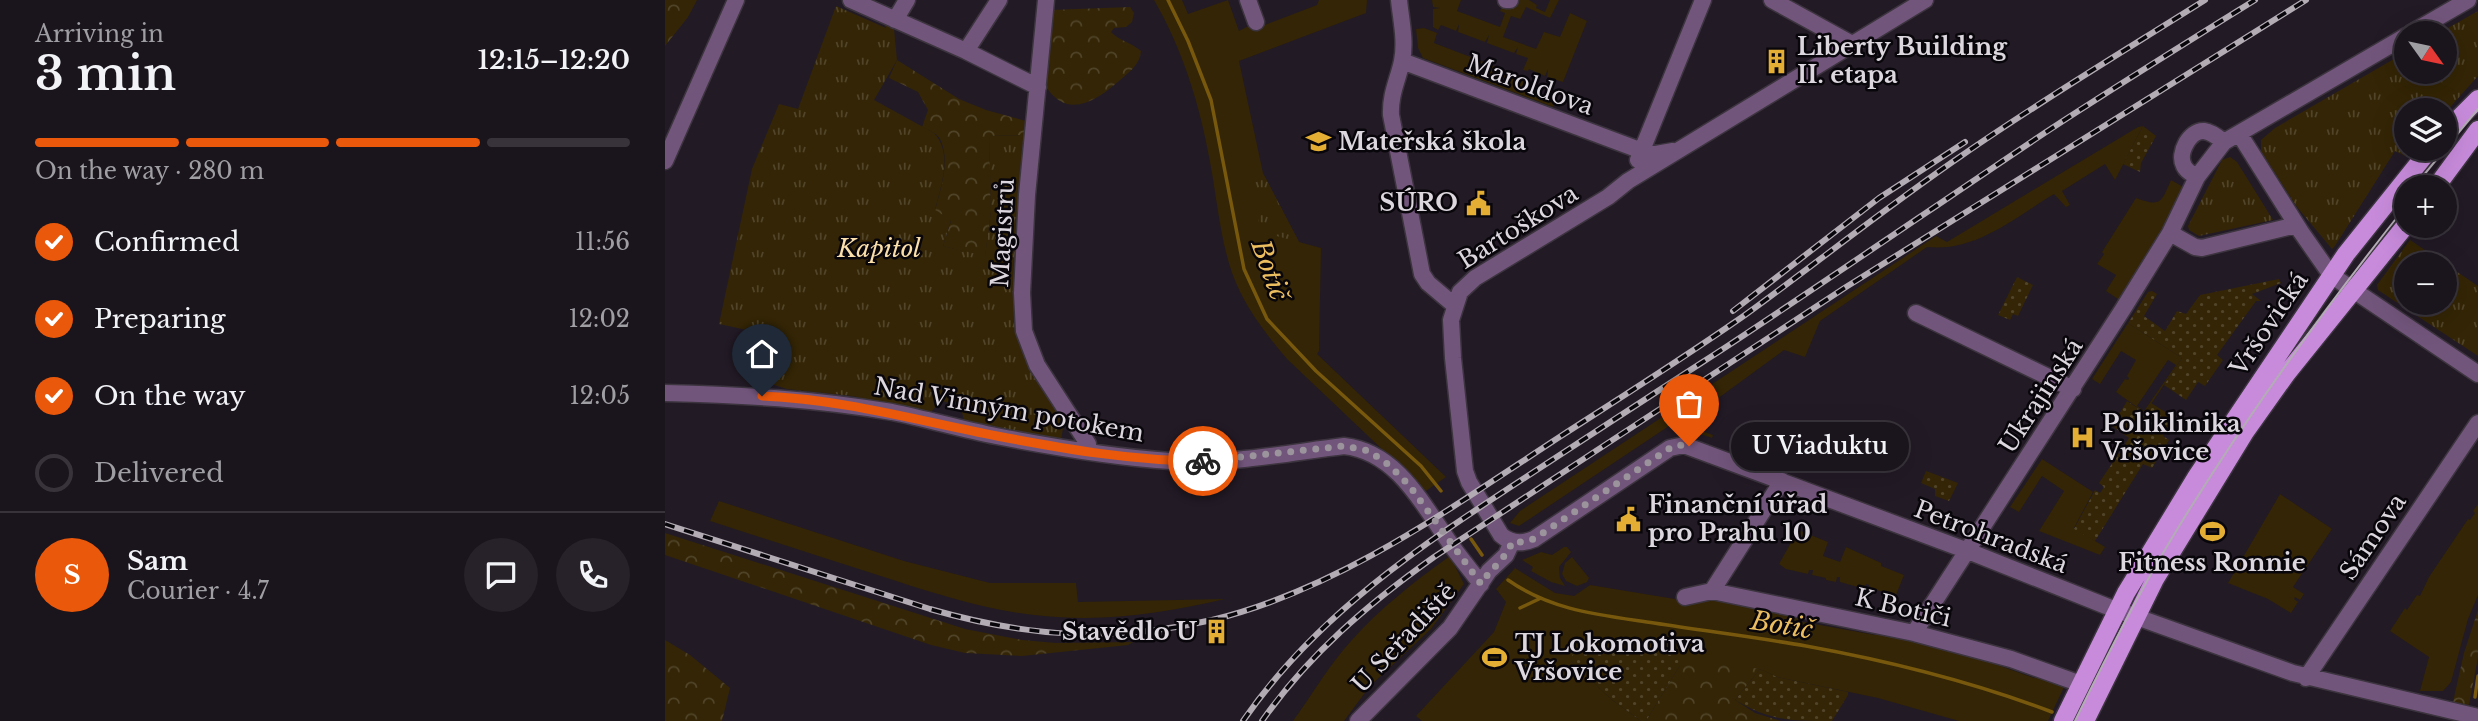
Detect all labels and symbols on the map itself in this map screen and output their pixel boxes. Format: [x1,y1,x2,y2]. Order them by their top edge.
north arrow [2394,21,2457,84]
place label: Liberty Building II. etapa [1797,32,2008,89]
building icon: Liberty Building II. etapa [1763,47,1791,75]
street label: Maroldova [1463,48,1598,121]
place label: Mateřská škola [1338,127,1527,156]
school or university icon: Mateřská škola [1304,128,1332,156]
street label: Magistrů [985,178,1020,288]
street label: Bartoškova [1453,178,1584,275]
place label: SÚRO [1379,187,1458,217]
public building icon: SÚRO [1464,189,1492,217]
park label: Kapitol [836,234,921,263]
water label: Botič [1244,234,1297,308]
street label: Vršovická [2223,266,2314,382]
pin [732,324,792,396]
street label: Ukrajinská [1993,332,2089,459]
street label: Nad Vinným potokem [872,371,1147,448]
pin [1659,374,1719,446]
place label: Poliklinika Vršovice [2101,409,2241,466]
callout: U Viaduktu [1731,422,1909,471]
hospital icon: Poliklinika Vršovice [2068,424,2096,452]
courier [1168,426,1238,496]
street label: Sámova [2333,488,2412,585]
place label: Finanční úřad pro Prahu 10 [1648,490,1828,547]
street label: Petrohradská [1910,494,2073,579]
public building icon: Finanční úřad pro Prahu 10 [1614,505,1642,533]
sports icon: Fitness Ronnie [2198,518,2226,546]
place label: Fitness Ronnie [2118,548,2306,577]
street label: U Seřadiště [1345,577,1462,699]
street label: K Botiči [1852,582,1954,633]
water label: Botič [1748,604,1819,646]
place label: Stavědlo U [1062,617,1197,646]
building icon: Stavědlo U [1203,618,1231,646]
place label: TJ Lokomotiva Vršovice [1514,629,1705,686]
sports icon: TJ Lokomotiva Vršovice [1481,644,1509,672]

